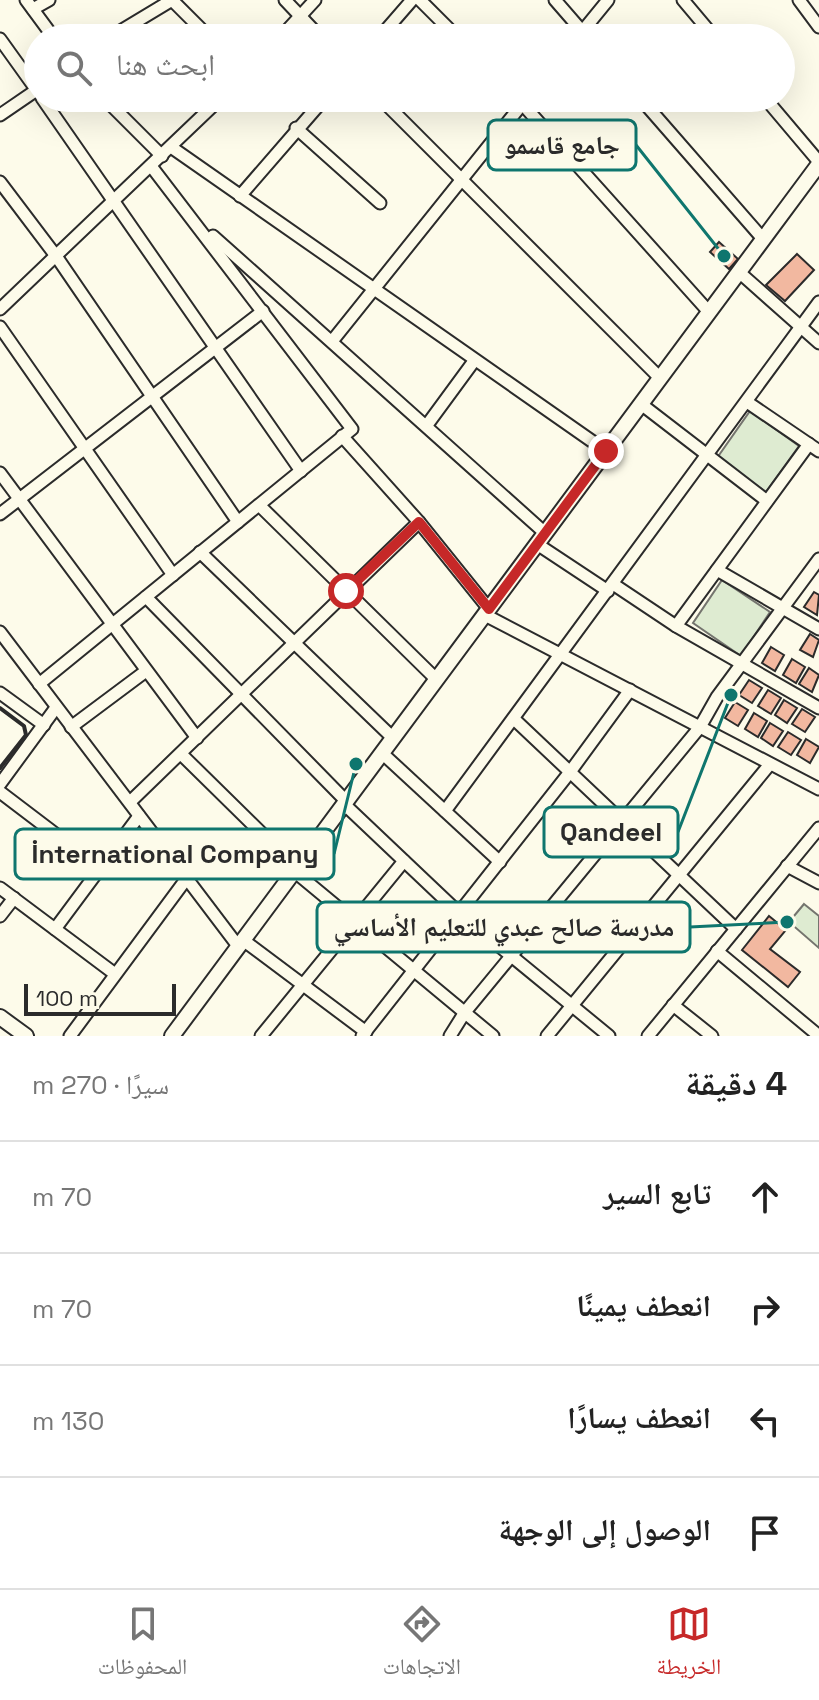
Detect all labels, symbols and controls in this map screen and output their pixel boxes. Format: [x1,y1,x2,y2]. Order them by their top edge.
search box [24,24,795,112]
text: ابحث هنا [116,45,215,84]
icon: search [52,46,96,90]
callout: جامع قاسمو [488,120,636,170]
text: جامع قاسمو [504,128,620,162]
route end [588,433,624,469]
route start [328,573,364,609]
callout: Qandeel [544,807,678,857]
text: Qandeel [560,815,662,849]
callout: İnternational Company [15,829,334,879]
text: İnternational Company [32,837,318,871]
callout: مدرسة صالح عبدي للتعليم الأساسي [317,902,690,952]
text: مدرسة صالح عبدي للتعليم الأساسي [334,910,674,947]
scale bar [24,980,176,1016]
text: 100 m [36,984,98,1012]
text: 4 دقيقة [685,1062,787,1105]
text: سيرًا · 270 m [32,1068,169,1102]
text: تابع السير [603,1174,711,1213]
icon: ahead [743,1175,787,1219]
text: 70 m [32,1180,92,1214]
text: انعطف يمينًا [576,1286,711,1325]
icon: right [743,1287,787,1331]
text: 70 m [32,1292,92,1326]
text: انعطف يسارًا [567,1398,711,1437]
icon: left [743,1399,787,1443]
text: 130 m [32,1404,104,1438]
text: الوصول إلى الوجهة [498,1510,711,1549]
icon: arrive [743,1511,787,1555]
tab: المحفوظات [98,1602,187,1688]
tab: الاتجاهات [383,1602,461,1688]
tab: الخريطة [656,1602,721,1688]

